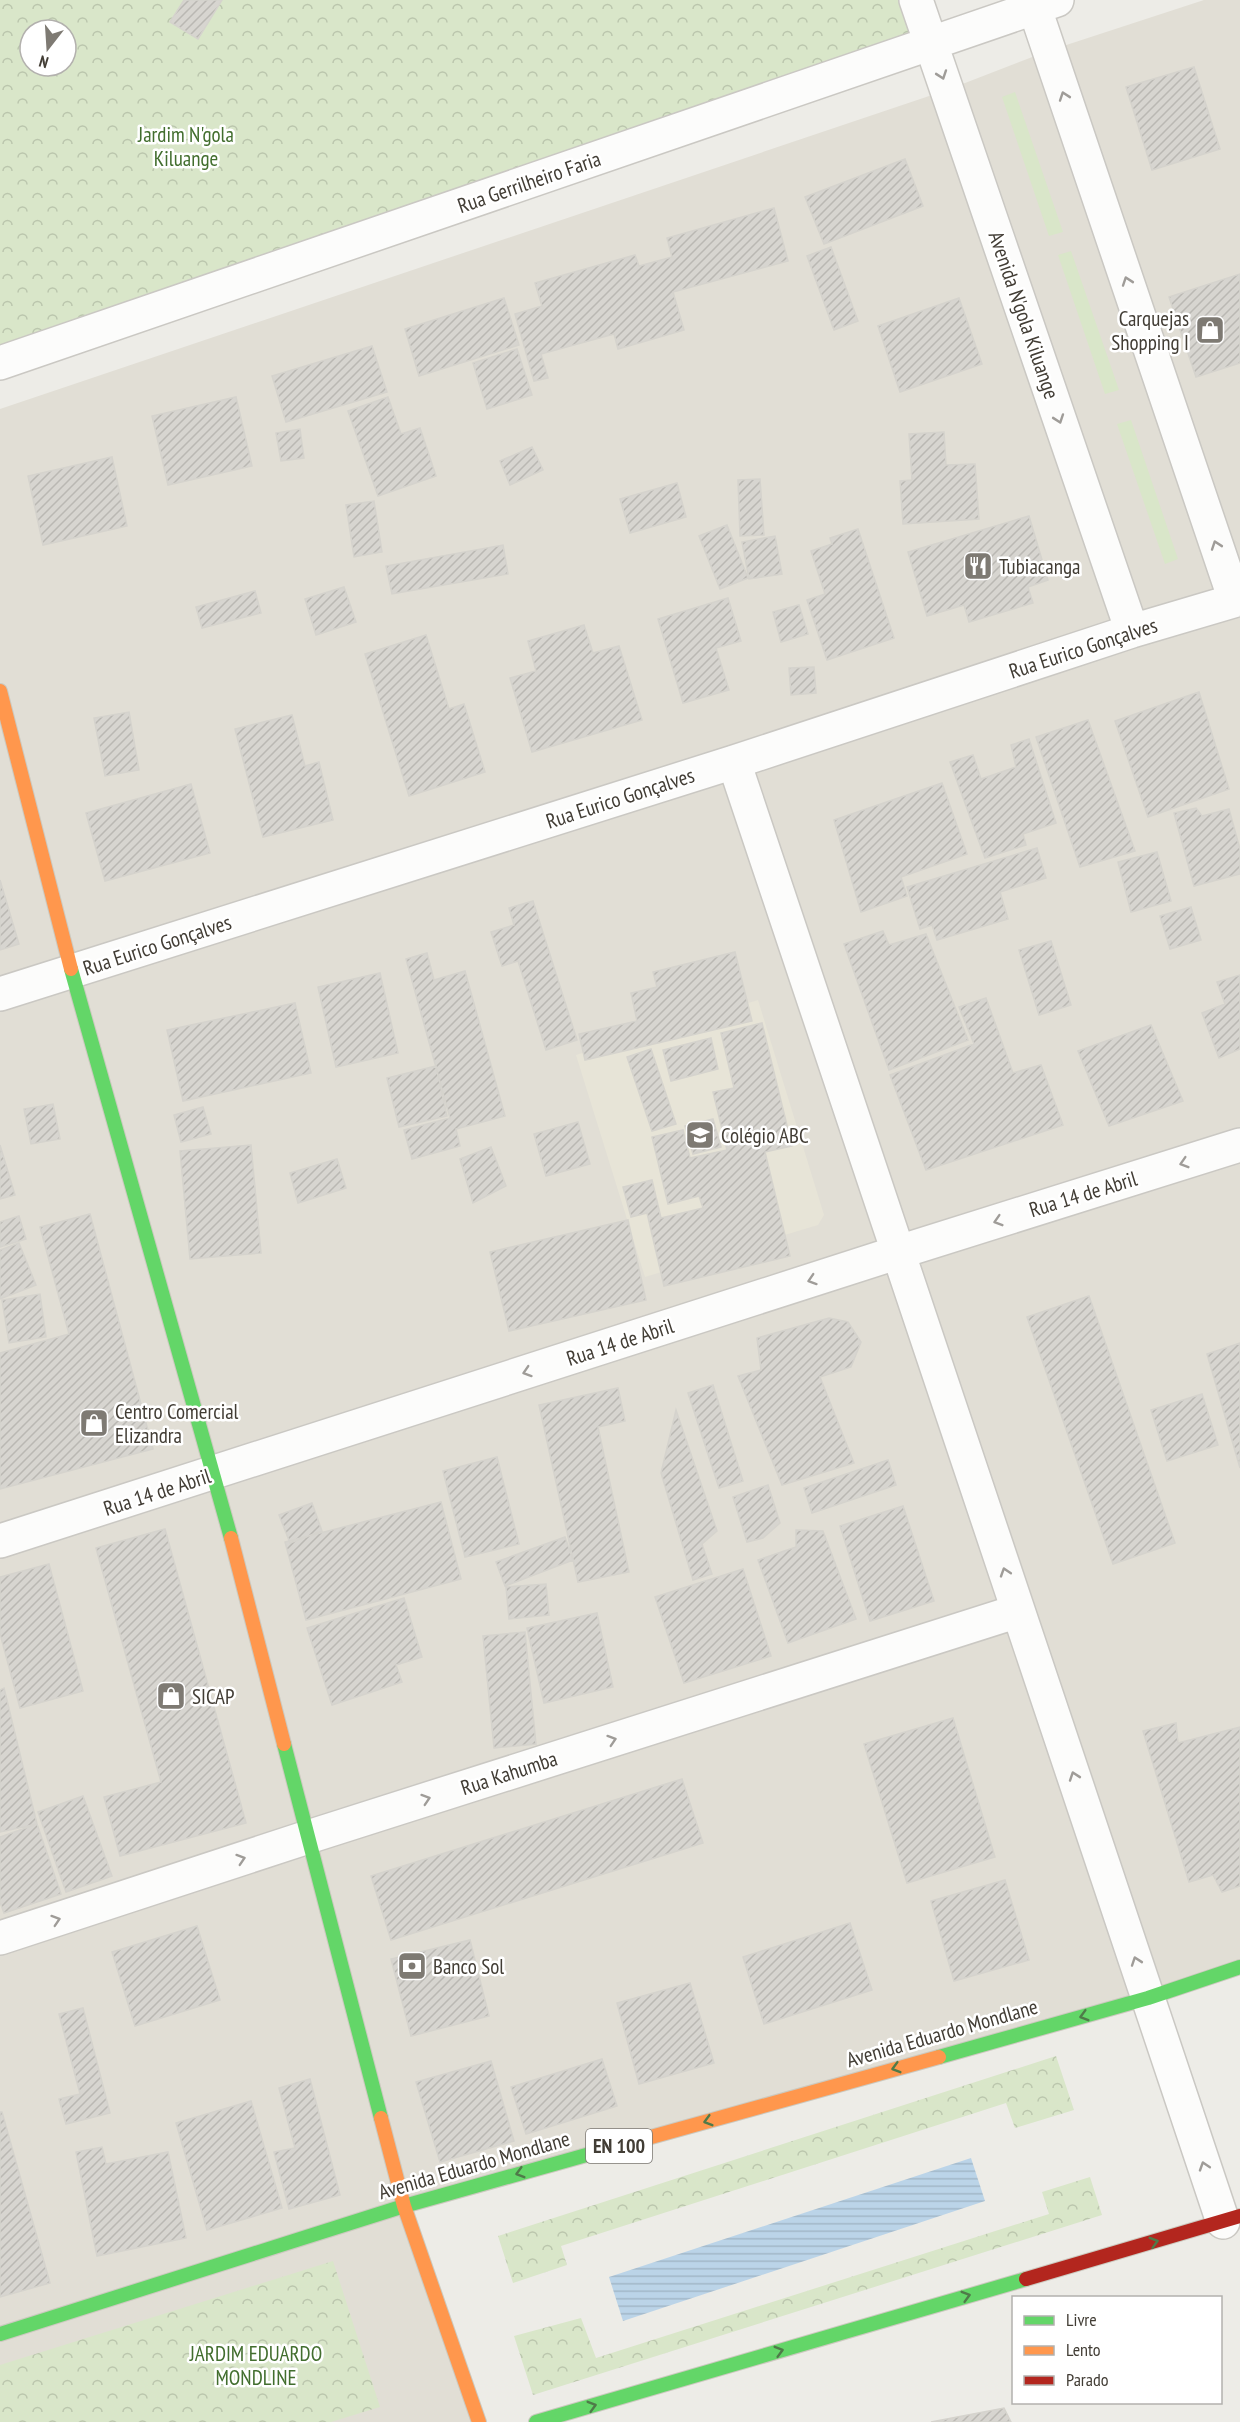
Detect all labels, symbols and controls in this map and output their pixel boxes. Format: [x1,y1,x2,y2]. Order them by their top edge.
north arrow [18,18,78,78]
text: N [37,52,51,73]
one-way arrow [934,69,947,80]
one-way arrow [1058,91,1071,102]
park label: Jardim N'gola Kiluange [137,121,234,172]
street label: Rua Gerrilheiro Faria [454,145,604,219]
street label: Avenida N'gola Kiluange [983,228,1065,402]
one-way arrow [1121,276,1134,287]
place label: Carquejas Shopping I [1111,305,1189,356]
shop icon: Carquejas Shopping I [1194,314,1226,346]
one-way arrow [1052,413,1065,424]
one-way arrow [1211,540,1224,551]
restaurant icon: Tubiacanga [962,550,994,582]
place label: Tubiacanga [999,553,1080,580]
street label: Rua Eurico Gonçalves [1005,611,1161,685]
street label: Rua Eurico Gonçalves [542,761,698,835]
street label: Rua Eurico Gonçalves [79,908,235,982]
school or university icon: Colégio ABC [684,1119,716,1151]
place label: Colégio ABC [721,1122,809,1149]
one-way arrow [1179,1156,1190,1168]
street label: Rua 14 de Abril [1026,1165,1140,1223]
one-way arrow [993,1214,1004,1226]
one-way arrow [807,1273,818,1285]
street label: Rua 14 de Abril [563,1312,677,1372]
one-way arrow [522,1365,533,1378]
place label: Centro Comercial Elizandra [115,1398,239,1449]
shop icon: Centro Comercial Elizandra [78,1407,110,1439]
street label: Rua 14 de Abril [100,1462,214,1522]
one-way arrow [1000,1567,1012,1578]
shop icon: SICAP [155,1680,187,1712]
place label: SICAP [192,1683,234,1710]
one-way arrow [606,1735,617,1747]
street label: Rua Kahumba [457,1745,561,1801]
one-way arrow [1068,1771,1081,1782]
one-way arrow [420,1794,431,1806]
one-way arrow [235,1854,246,1866]
one-way arrow [50,1915,61,1927]
bank icon: Banco Sol [396,1950,428,1982]
place label: Banco Sol [433,1953,504,1980]
one-way arrow [1131,1956,1143,1967]
street label: Avenida Eduardo Mondlane [843,1993,1041,2073]
one-way arrow [1079,2008,1089,2021]
one-way arrow [891,2061,902,2073]
one-way arrow [703,2113,713,2126]
street label: Avenida Eduardo Mondlane [375,2125,573,2205]
road number: EN 100 [586,2129,652,2163]
one-way arrow [1199,2161,1212,2172]
one-way arrow [516,2166,526,2178]
one-way arrow [1148,2237,1158,2249]
one-way arrow [960,2291,971,2303]
legend [1012,2296,1222,2404]
text: Livre [1066,2308,1097,2331]
text: Lento [1066,2338,1101,2361]
park label: JARDIM EDUARDO MONDLINE [189,2340,322,2391]
one-way arrow [773,2346,784,2358]
text: Parado [1066,2368,1109,2391]
one-way arrow [586,2401,597,2413]

